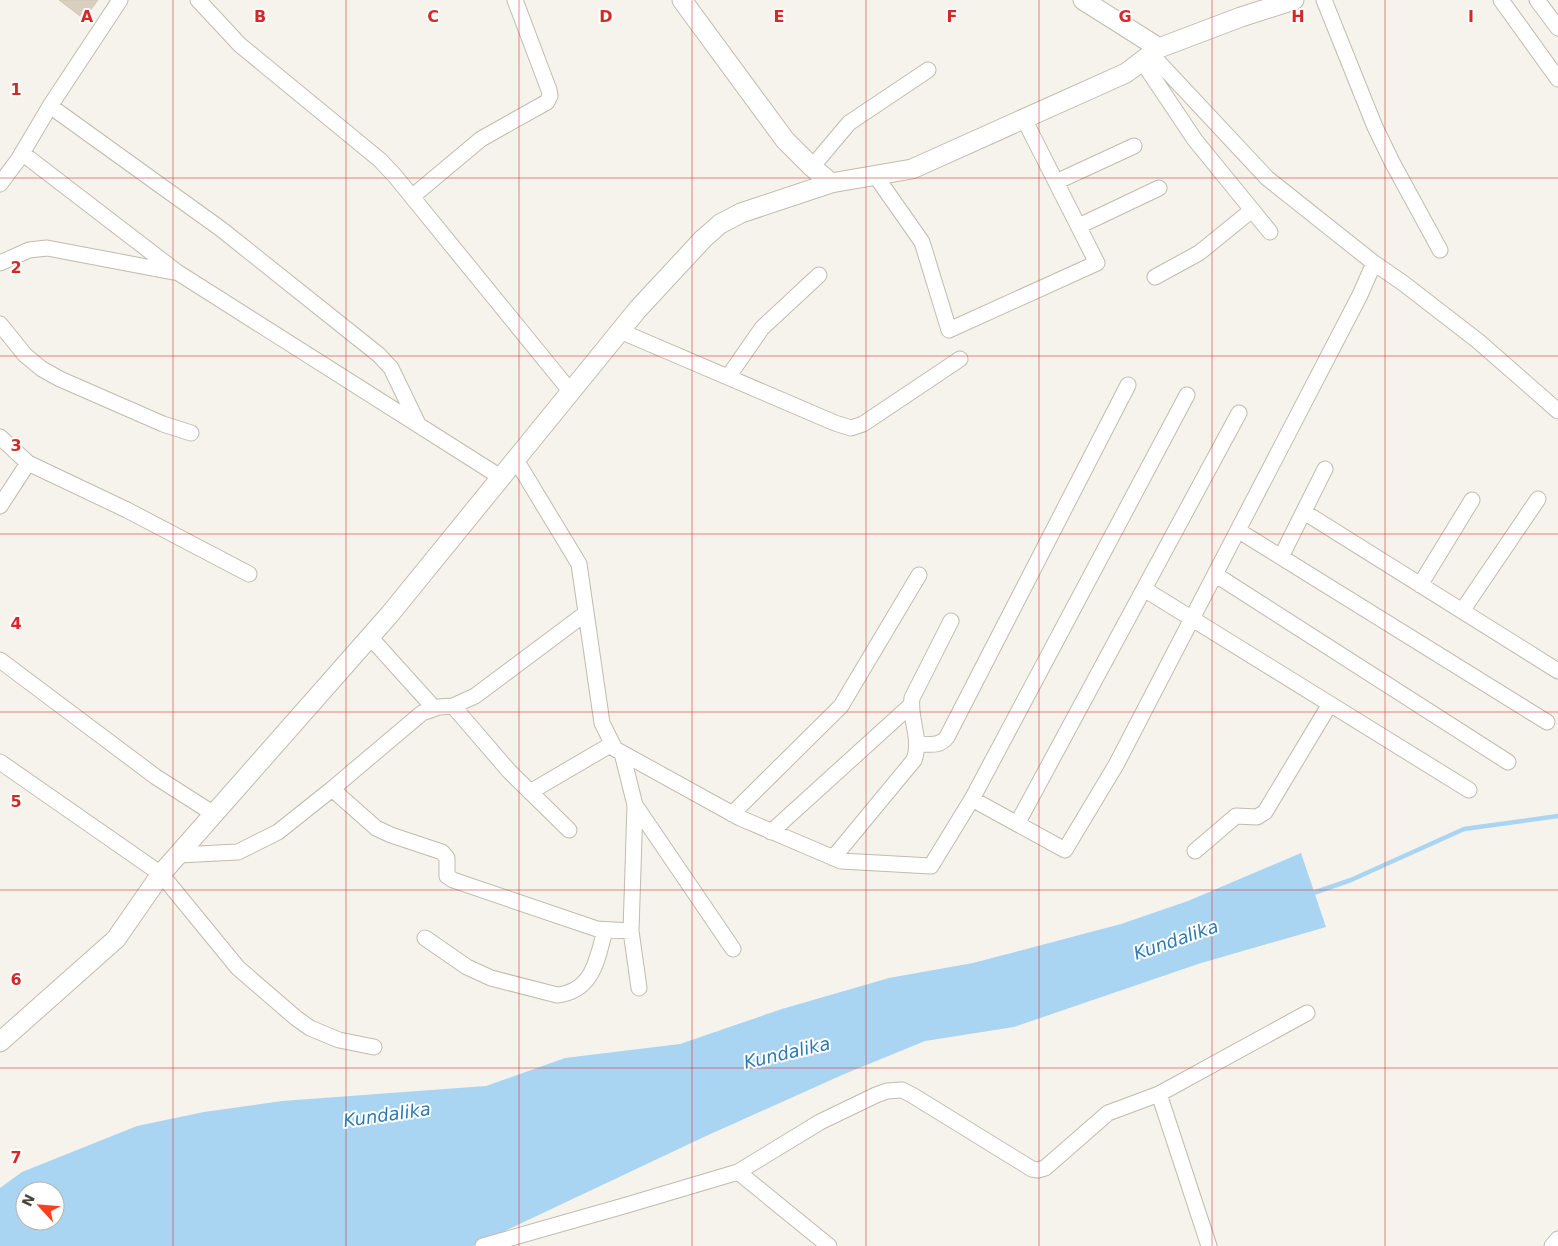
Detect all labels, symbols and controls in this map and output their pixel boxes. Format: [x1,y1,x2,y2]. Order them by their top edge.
text: A [81,7,94,26]
text: B [254,7,266,26]
text: C [427,7,439,26]
text: D [599,7,613,26]
text: E [774,7,784,26]
text: F [947,7,957,26]
text: G [1118,7,1132,26]
text: H [1291,7,1305,26]
text: I [1468,7,1474,26]
text: 1 [10,80,22,99]
text: 2 [10,258,22,277]
text: 3 [10,436,22,455]
text: 4 [10,614,22,633]
text: 5 [10,792,22,811]
water label: Kundalika [1131,915,1221,964]
text: 6 [10,970,22,989]
water label: Kundalika [742,1032,832,1073]
water label: Kundalika [342,1098,432,1131]
text: 7 [10,1148,22,1167]
north arrow [15,1181,65,1231]
text: N [19,1192,38,1209]

